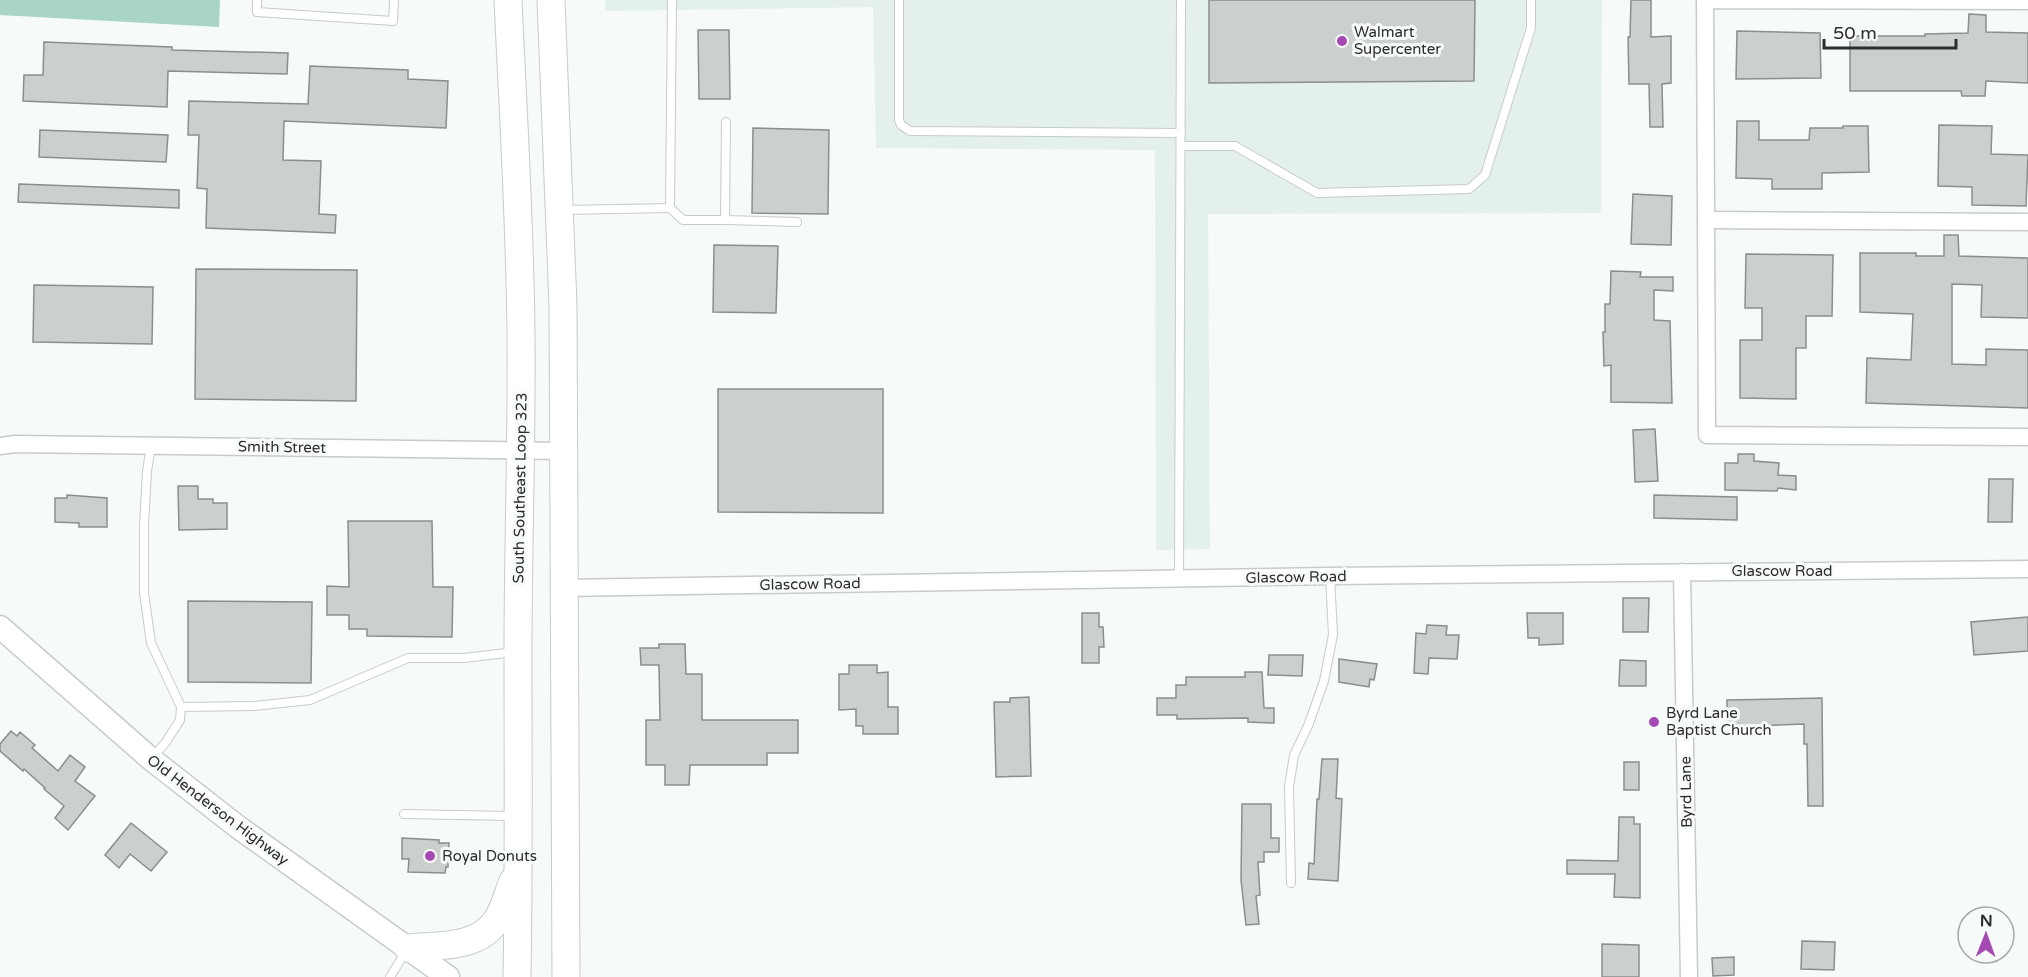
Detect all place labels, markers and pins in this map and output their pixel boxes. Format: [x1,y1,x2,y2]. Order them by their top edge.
place label: Walmart Supercenter [1354,23,1441,58]
marker: Walmart Supercenter [1335,34,1349,48]
place label: Byrd Lane Baptist Church [1666,704,1772,739]
marker: Byrd Lane Baptist Church [1647,715,1661,729]
place label: Royal Donuts [442,847,537,865]
marker: Royal Donuts [423,849,437,863]

